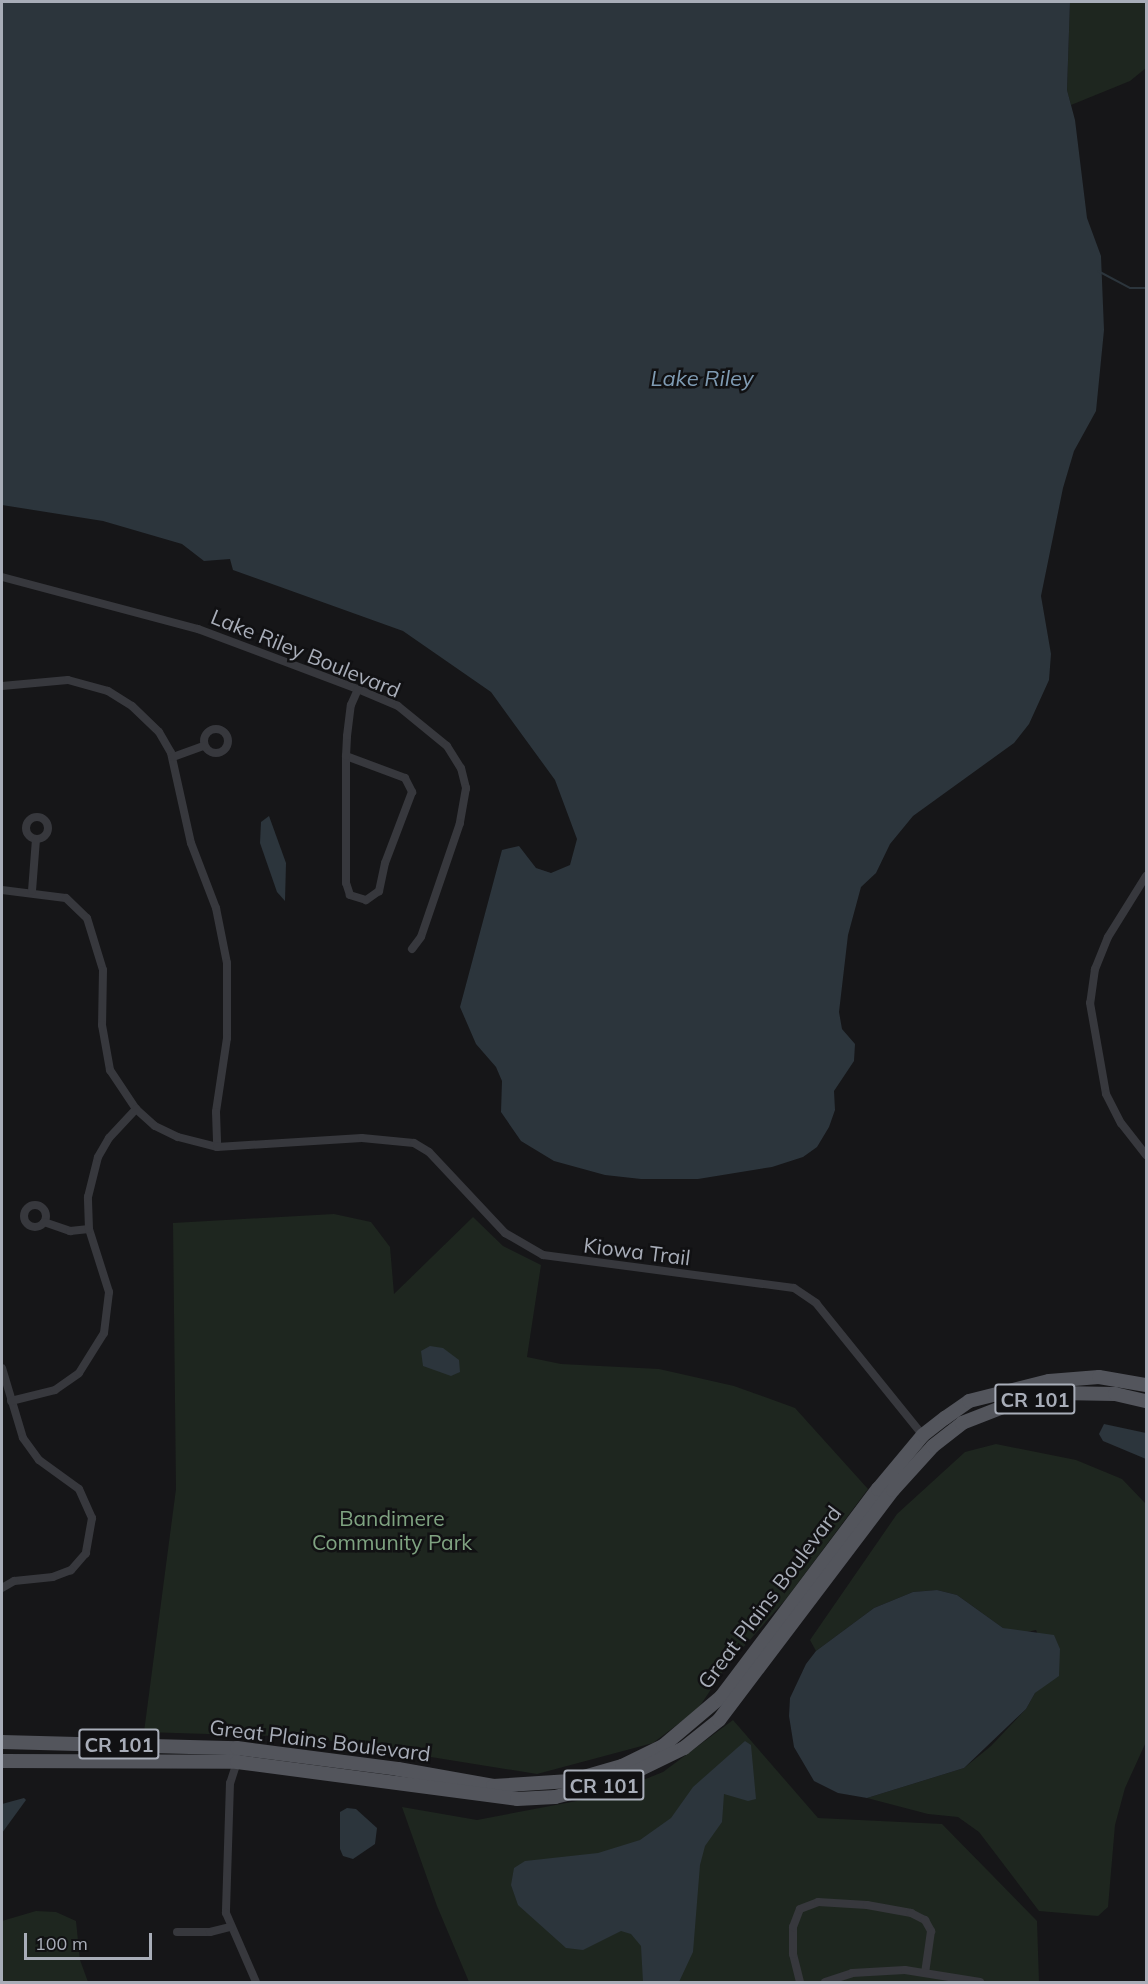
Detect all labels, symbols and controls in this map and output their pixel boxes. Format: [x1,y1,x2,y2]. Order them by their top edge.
water label: Lake Riley [650,366,754,392]
street label: Lake Riley Boulevard [208,603,404,703]
street label: Kiowa Trail [582,1232,692,1270]
road number: CR 101 [993,1382,1077,1416]
street label: Great Plains Boulevard [692,1501,846,1693]
park label: Bandimere Community Park [312,1505,472,1555]
street label: Great Plains Boulevard [208,1714,432,1766]
road number: CR 101 [77,1727,161,1761]
road number: CR 101 [562,1768,646,1802]
scale bar [27,1921,154,1959]
text: 100 m [35,1932,88,1955]

